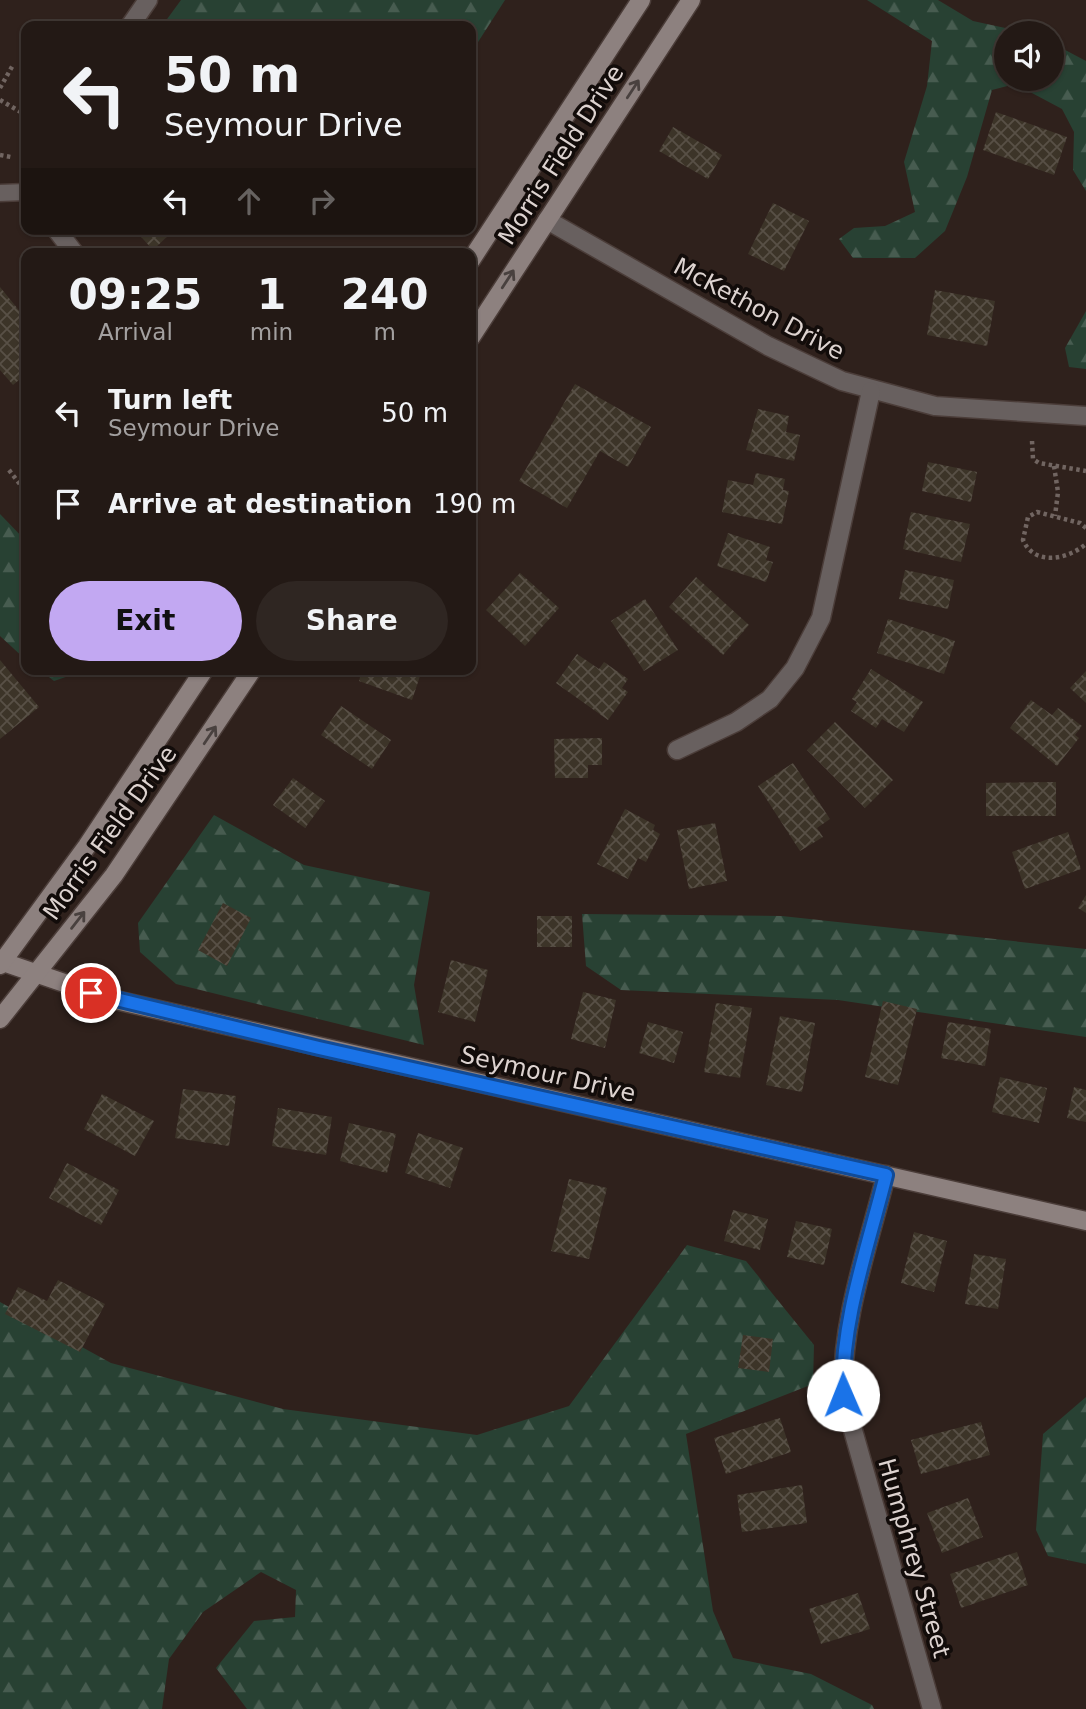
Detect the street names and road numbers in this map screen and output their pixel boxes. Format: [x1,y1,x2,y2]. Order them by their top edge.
street label: Morris Field Drive [492,60,630,250]
street label: McKethon Drive [669,252,849,366]
street label: Morris Field Drive [37,740,183,926]
street label: Seymour Drive [458,1040,638,1108]
street label: Humphrey Street [872,1455,956,1661]

